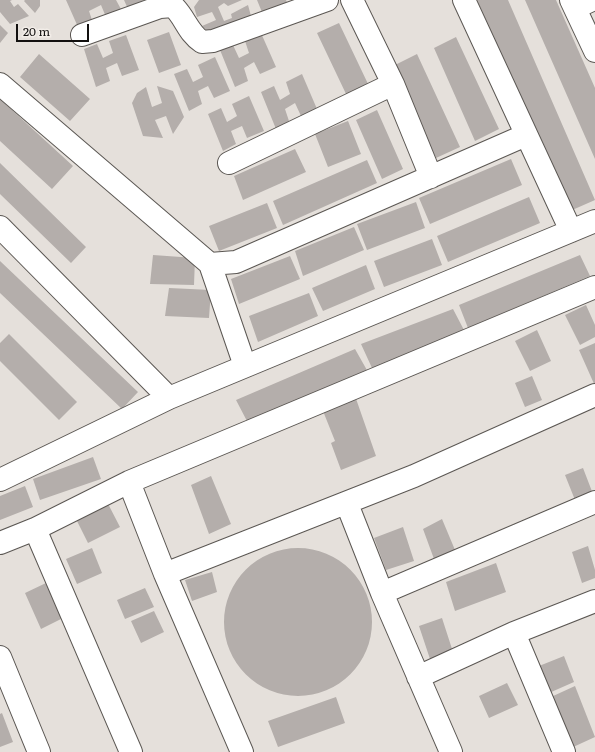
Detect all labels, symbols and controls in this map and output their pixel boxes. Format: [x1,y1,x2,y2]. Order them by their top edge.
scale bar [18,16,91,42]
text: 20 m [23,22,50,40]

